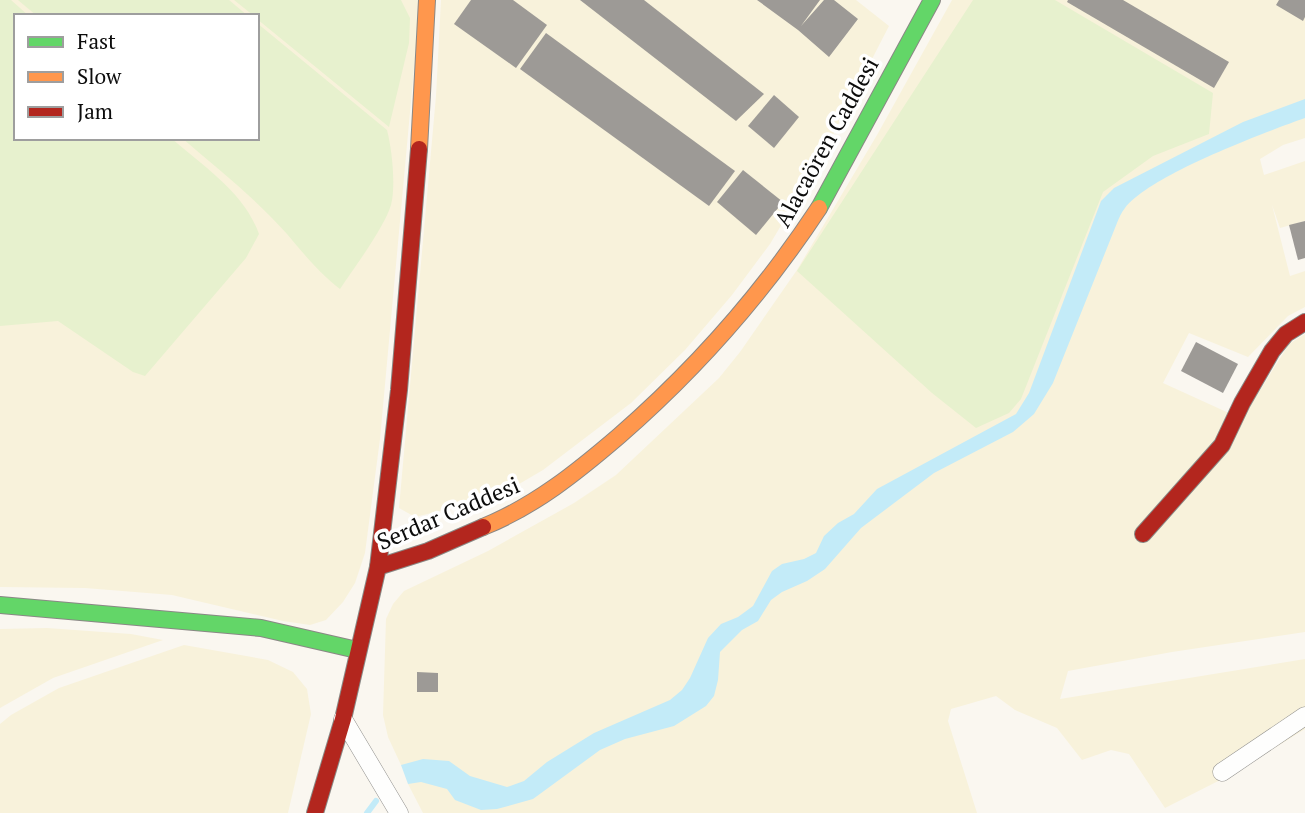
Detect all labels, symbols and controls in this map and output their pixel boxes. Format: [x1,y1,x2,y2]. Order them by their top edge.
legend [14,14,259,140]
text: Fast [77,27,116,55]
street label: Alacaören Caddesi [767,52,885,232]
text: Slow [77,62,122,90]
text: Jam [77,97,113,125]
street label: Serdar Caddesi [372,469,524,557]

